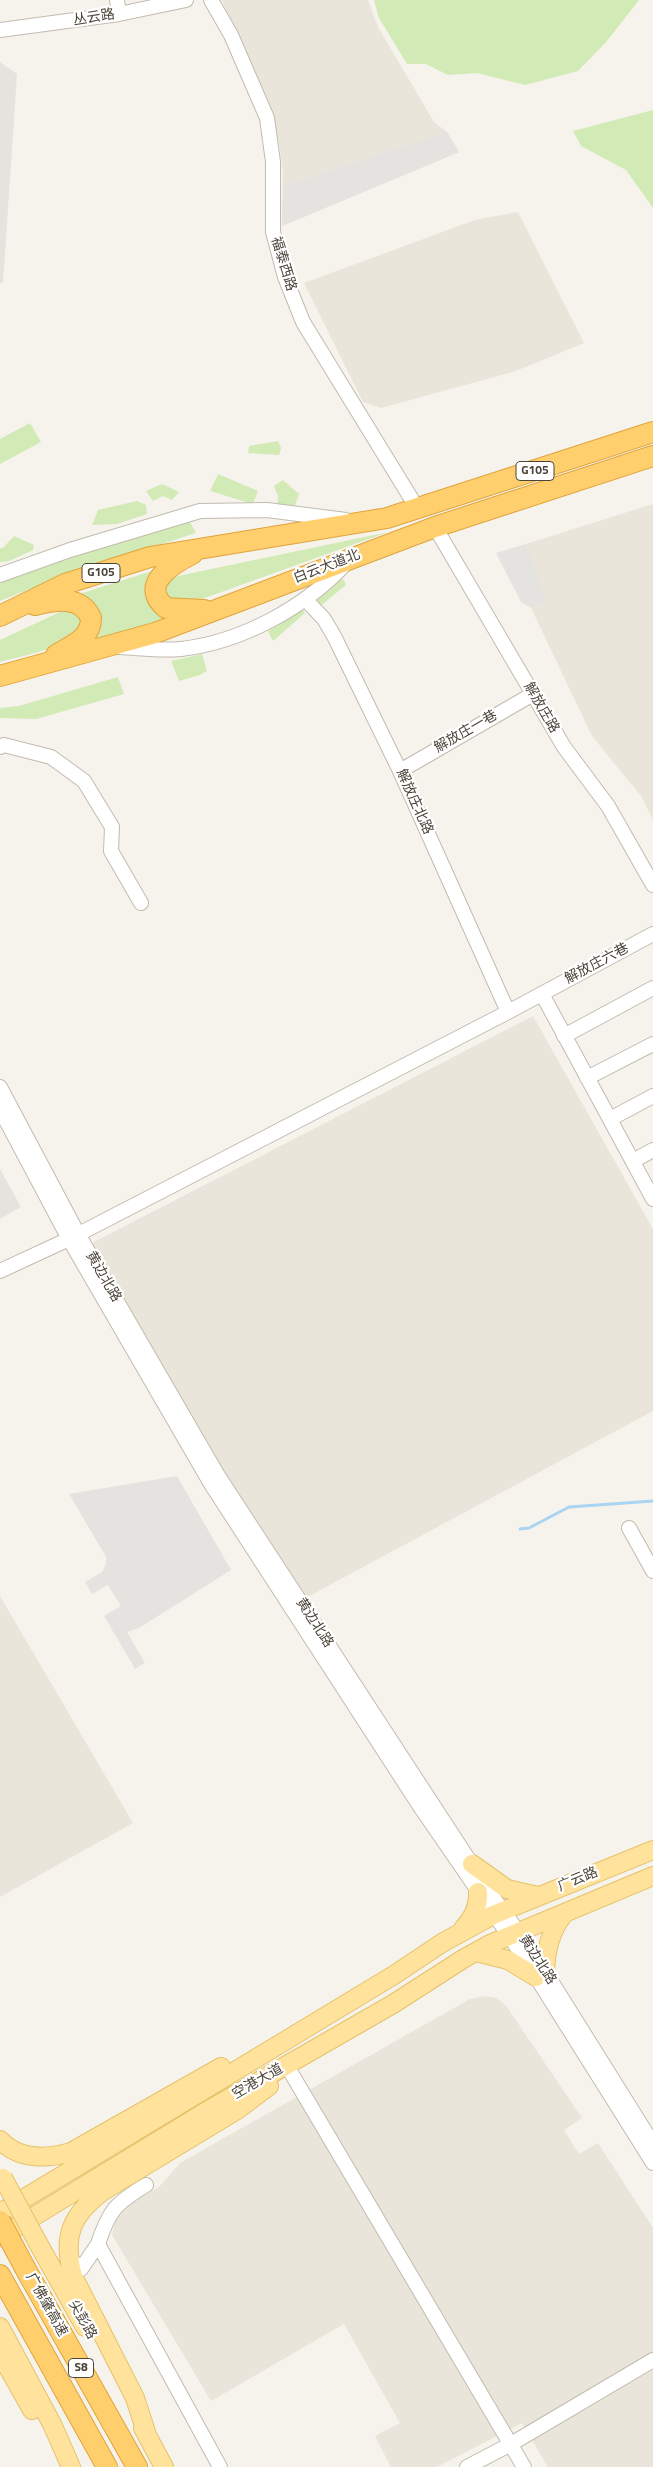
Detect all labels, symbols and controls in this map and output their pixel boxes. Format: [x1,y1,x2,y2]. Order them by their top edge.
street label: 丛云路 [72,6,116,30]
street label: 福泰西路 [267,235,299,293]
road number: G105 [516,462,554,481]
street label: 白云大道北 [291,547,363,587]
road number: G105 [82,564,120,582]
street label: 解放庄路 [520,680,562,736]
street label: 解放庄一巷 [431,707,501,757]
street label: 解放庄北路 [392,767,436,837]
street label: 解放庄六巷 [562,940,632,988]
street label: 黄边北路 [82,1249,124,1305]
street label: 黄边北路 [292,1595,336,1651]
street label: 广云路 [555,1864,601,1896]
street label: 黄边北路 [515,1932,559,1988]
street label: 空港大道 [230,2061,286,2103]
street label: 广佛肇高速 [22,2270,70,2340]
street label: 尖彭路 [64,2298,100,2342]
road number: S8 [68,2358,94,2378]

